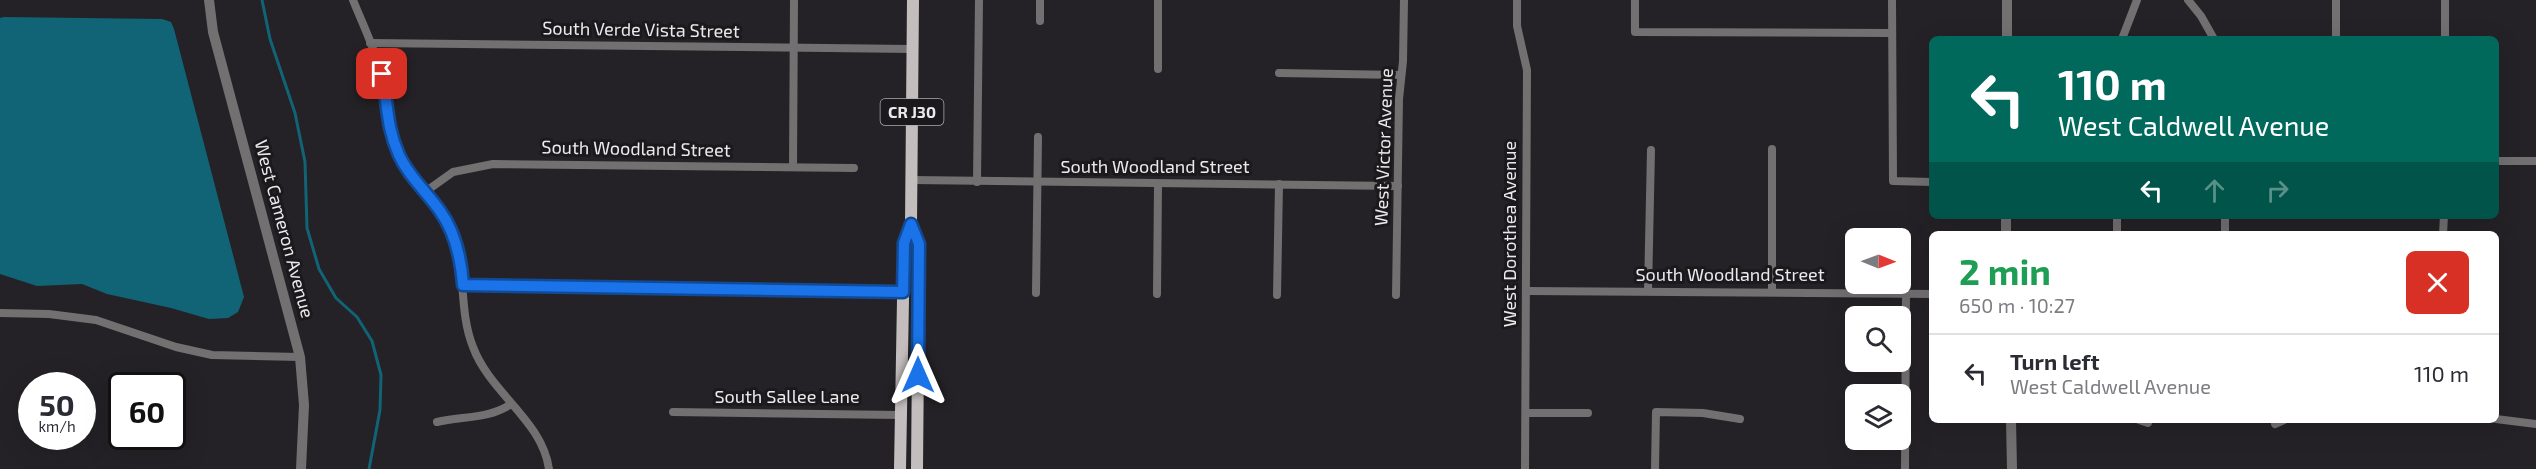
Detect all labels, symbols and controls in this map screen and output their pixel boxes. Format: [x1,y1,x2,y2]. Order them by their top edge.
street label: South Verde Vista Street [542,16,740,42]
pin [356,48,407,99]
icon: arrive [365,57,398,90]
text: 110 m [2058,58,2167,108]
icon: left [1959,60,2037,138]
street label: West Victor Avenue [1369,68,1397,226]
road number: CR J30 [880,99,944,125]
text: West Caldwell Avenue [2058,109,2329,141]
street label: South Woodland Street [541,135,731,161]
street label: West Cameron Avenue [251,137,319,320]
street label: West Dorothea Avenue [1498,141,1520,327]
street label: South Woodland Street [1060,155,1250,177]
icon: left [2135,174,2168,207]
icon: ahead [2198,174,2231,207]
icon: right [2261,174,2294,207]
north arrow [1845,228,1911,294]
map controls [1845,228,1911,450]
text: 2 min [1959,249,2051,292]
button: close [2406,251,2469,314]
street label: South Woodland Street [1635,263,1825,285]
text: 650 m · 10:27 [1959,293,2075,317]
button: search [1845,306,1911,372]
position arrow [886,343,950,407]
text: Turn left [2010,348,2099,374]
icon: left [1959,357,1992,390]
text: 110 m [2414,360,2469,386]
speed limit sign: 60 [108,372,186,450]
text: West Caldwell Avenue [2010,374,2211,398]
button: layers [1845,384,1911,450]
street label: South Sallee Lane [714,385,860,407]
text: 50 [39,386,75,422]
text: km/h [38,417,76,435]

